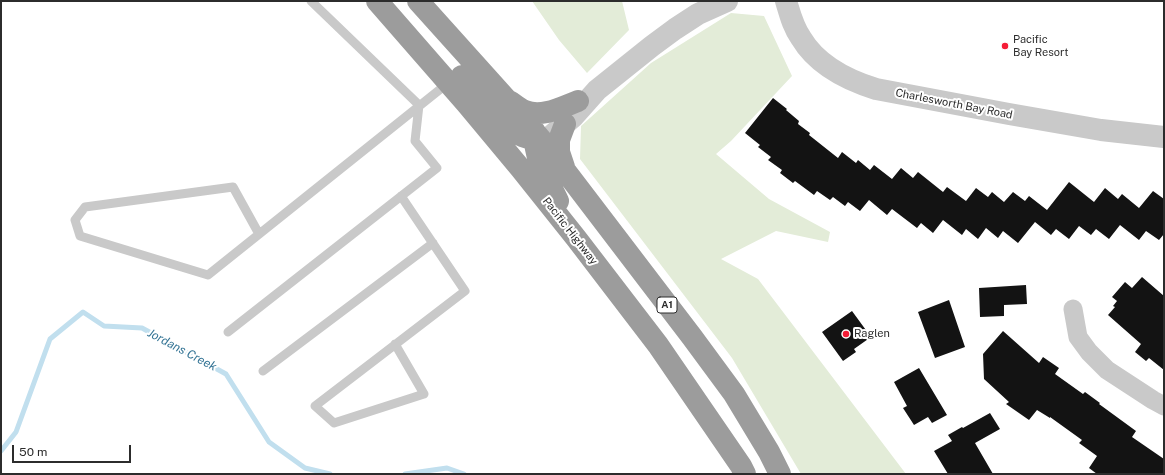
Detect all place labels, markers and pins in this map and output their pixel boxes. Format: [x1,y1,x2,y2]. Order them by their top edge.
place label: Pacific Bay Resort [1013,33,1068,59]
marker: Pacific Bay Resort [1000,41,1010,51]
place label: Raglen [854,327,890,341]
marker: Raglen [841,329,851,339]

